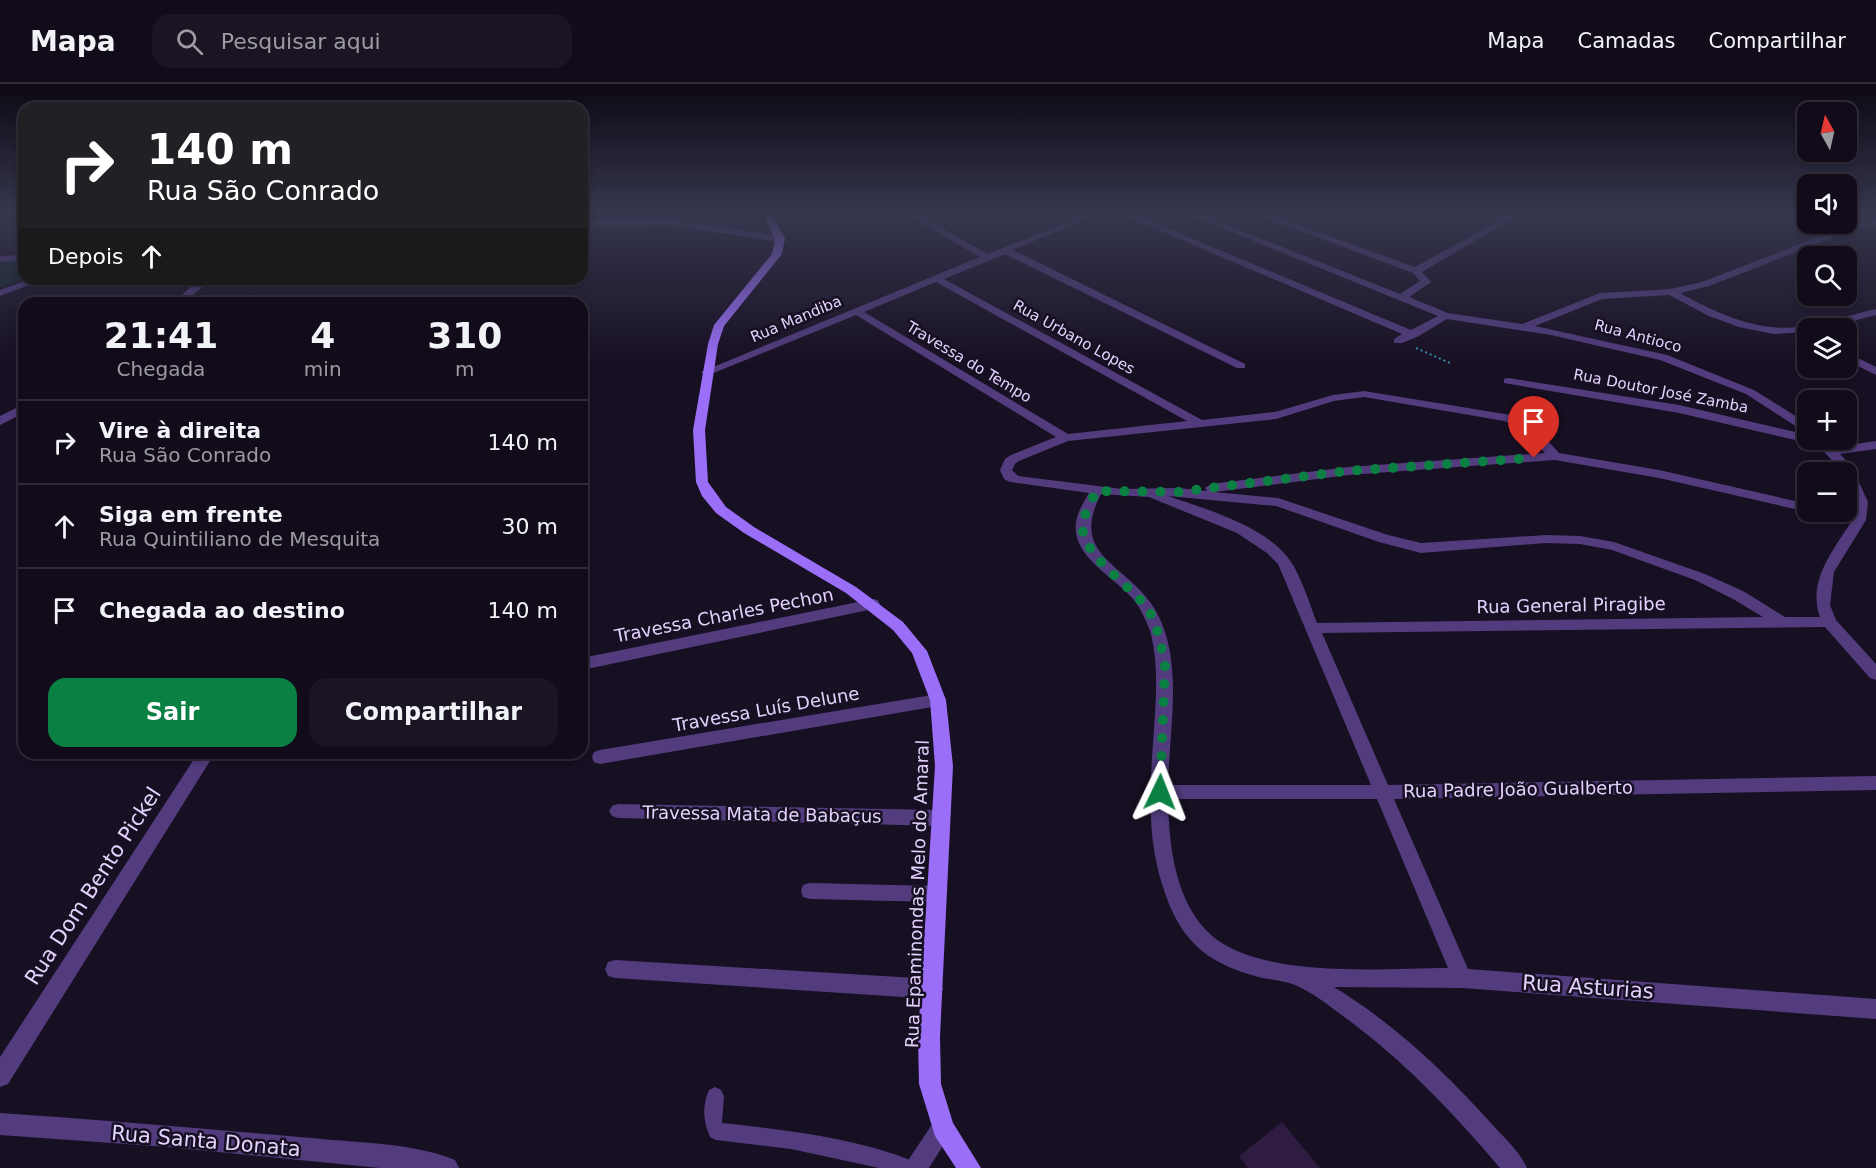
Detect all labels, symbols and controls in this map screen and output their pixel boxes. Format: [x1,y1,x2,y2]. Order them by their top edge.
search box [152,14,572,68]
text: Mapa [30,25,116,58]
icon: search [173,25,206,58]
text: Pesquisar aqui [221,29,381,54]
text: Mapa [1487,29,1544,53]
text: Camadas [1577,29,1675,53]
text: Compartilhar [1708,29,1846,53]
north arrow [1797,102,1857,162]
map controls [1797,102,1857,522]
text: 140 m [147,125,293,174]
icon: right [48,126,126,204]
button: sound [1797,174,1857,234]
text: Rua São Conrado [147,175,379,206]
icon: ahead [135,240,168,273]
text: Depois [48,244,123,269]
button: search [1797,246,1857,306]
street label: Rua Mandiba [748,292,844,346]
street label: Rua Urbano Lopes [1010,296,1138,378]
text: 21:41 [104,315,218,356]
text: 4 [310,315,335,356]
text: 310 [427,315,502,356]
street label: Rua Antioco [1592,316,1684,356]
street label: Travessa do Tempo [902,317,1035,406]
button: layers [1797,318,1857,378]
text: Chegada [116,357,205,381]
text: min [304,357,342,381]
text: m [455,357,475,381]
street label: Rua Doutor José Zamba [1572,365,1750,417]
button: + [1797,390,1857,450]
pin [1508,396,1559,458]
icon: arrive [1517,405,1550,438]
text: Vire à direita [99,418,261,443]
icon: right [48,426,81,459]
text: 140 m [488,430,558,455]
text: Rua São Conrado [99,443,271,467]
button: − [1797,462,1857,522]
text: Siga em frente [99,502,283,527]
icon: ahead [48,510,81,543]
text: 30 m [502,514,558,539]
text: Rua Quintiliano de Mesquita [99,527,380,551]
street label: Travessa Charles Pechon [612,583,835,647]
street label: Rua General Piragibe [1476,593,1666,617]
icon: arrive [48,594,81,627]
text: Chegada ao destino [99,598,345,623]
text: 140 m [488,598,558,623]
button: Sair [48,678,297,747]
button: Compartilhar [309,678,558,747]
street label: Travessa Luís Delune [670,682,861,736]
street label: Rua Epaminondas Melo do Amaral [901,740,933,1048]
position arrow [1128,760,1192,824]
street label: Rua Padre João Gualberto [1403,776,1633,802]
street label: Rua Dom Bento Pickel [20,783,166,989]
street label: Travessa Mata de Babaçus [641,801,882,827]
street label: Rua Asturias [1522,970,1654,1004]
street label: Rua Santa Donata [110,1121,302,1161]

